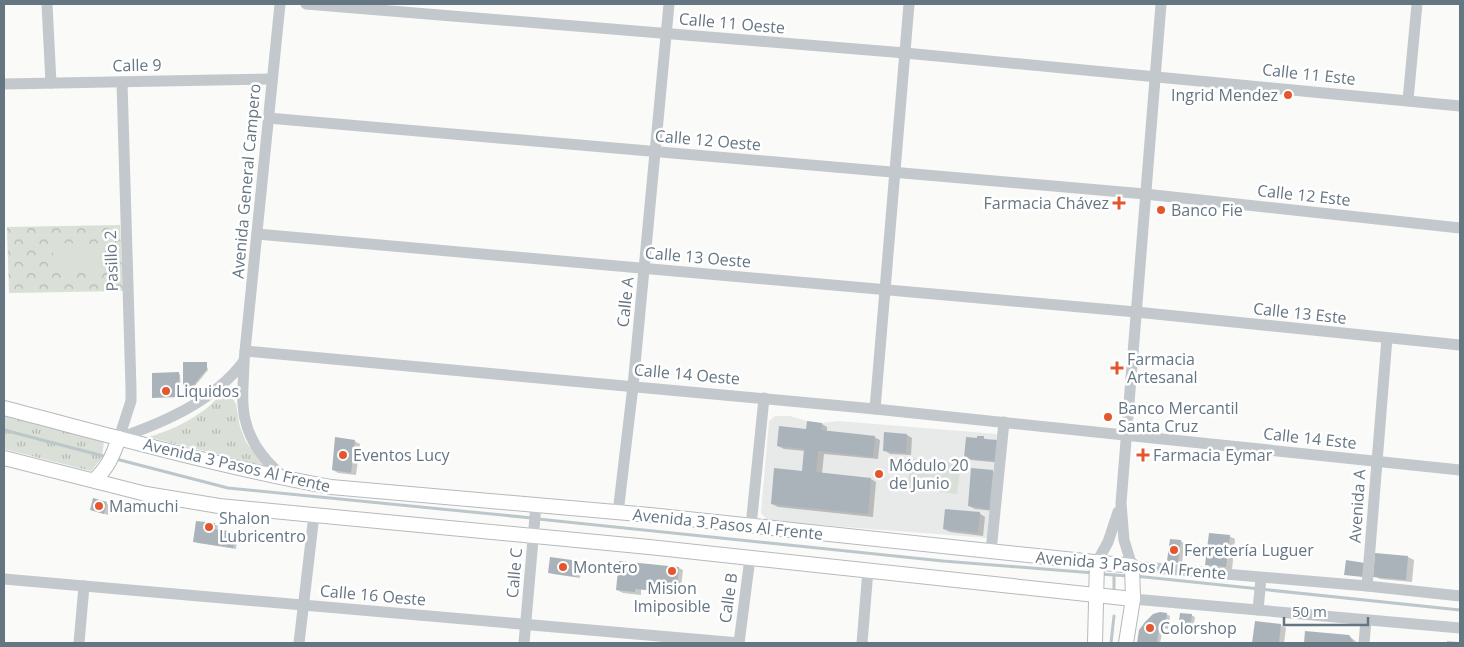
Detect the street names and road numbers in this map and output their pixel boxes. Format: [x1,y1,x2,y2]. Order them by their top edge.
street label: Calle 11 Oeste [678,7,786,39]
street label: Calle 9 [112,54,162,76]
street label: Calle 11 Este [1261,58,1357,90]
street label: Avenida General Campero [227,83,265,279]
street label: Calle 12 Oeste [654,124,762,156]
street label: Calle 12 Este [1256,179,1352,211]
street label: Pasillo 2 [99,230,123,292]
street label: Calle 13 Oeste [644,241,752,273]
street label: Calle A [611,275,639,328]
street label: Calle 13 Este [1252,297,1348,329]
street label: Calle 14 Oeste [633,358,741,390]
street label: Calle 14 Este [1262,422,1358,454]
street label: Avenida 3 Pasos Al Frente [141,433,333,497]
street label: Avenida A [1343,467,1371,544]
street label: Avenida 3 Pasos Al Frente [632,503,824,545]
street label: Avenida 3 Pasos Al Frente [1035,546,1227,584]
street label: Calle C [501,547,527,599]
street label: Calle B [714,571,742,625]
street label: Calle 16 Oeste [319,579,427,611]

